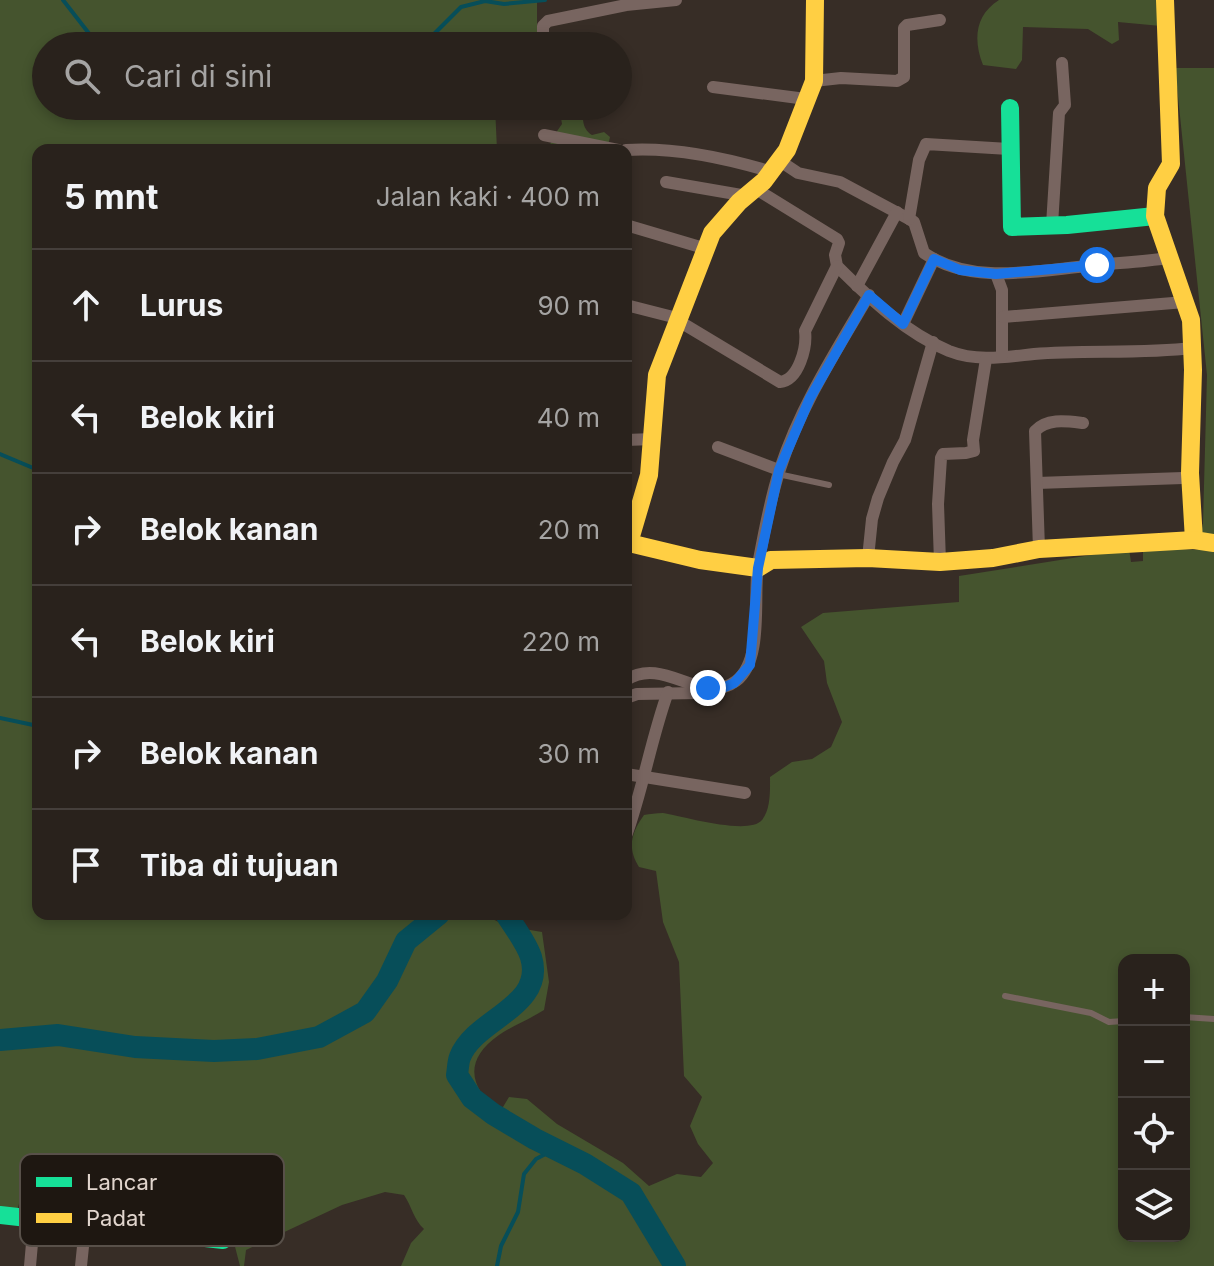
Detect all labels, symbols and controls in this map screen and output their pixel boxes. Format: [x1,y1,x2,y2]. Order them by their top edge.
search box [32,32,632,120]
icon: search [60,54,104,98]
text: Cari di sini [124,58,272,94]
text: 5 mnt [64,176,158,217]
text: Jalan kaki · 400 m [376,181,600,212]
route start [1079,247,1115,283]
icon: ahead [64,283,108,327]
text: Lurus [140,287,223,323]
text: 90 m [537,290,600,321]
icon: left [64,395,108,439]
text: Belok kiri [140,399,275,435]
text: 40 m [537,402,600,433]
icon: right [64,507,108,551]
text: Belok kanan [140,511,318,547]
text: 20 m [538,514,600,545]
icon: left [64,619,108,663]
text: Belok kiri [140,623,275,659]
text: 220 m [522,626,600,657]
route end [690,670,726,706]
icon: right [64,731,108,775]
text: Belok kanan [140,735,318,771]
text: 30 m [537,738,600,769]
icon: arrive [64,843,108,887]
text: Tiba di tujuan [140,847,339,883]
map controls [1118,954,1190,1242]
button: + [1118,954,1190,1026]
button: − [1118,1026,1190,1098]
button: locate [1118,1098,1190,1170]
legend [20,1154,284,1246]
text: Lancar [86,1169,157,1195]
button: layers [1118,1170,1190,1242]
text: Padat [86,1205,145,1231]

